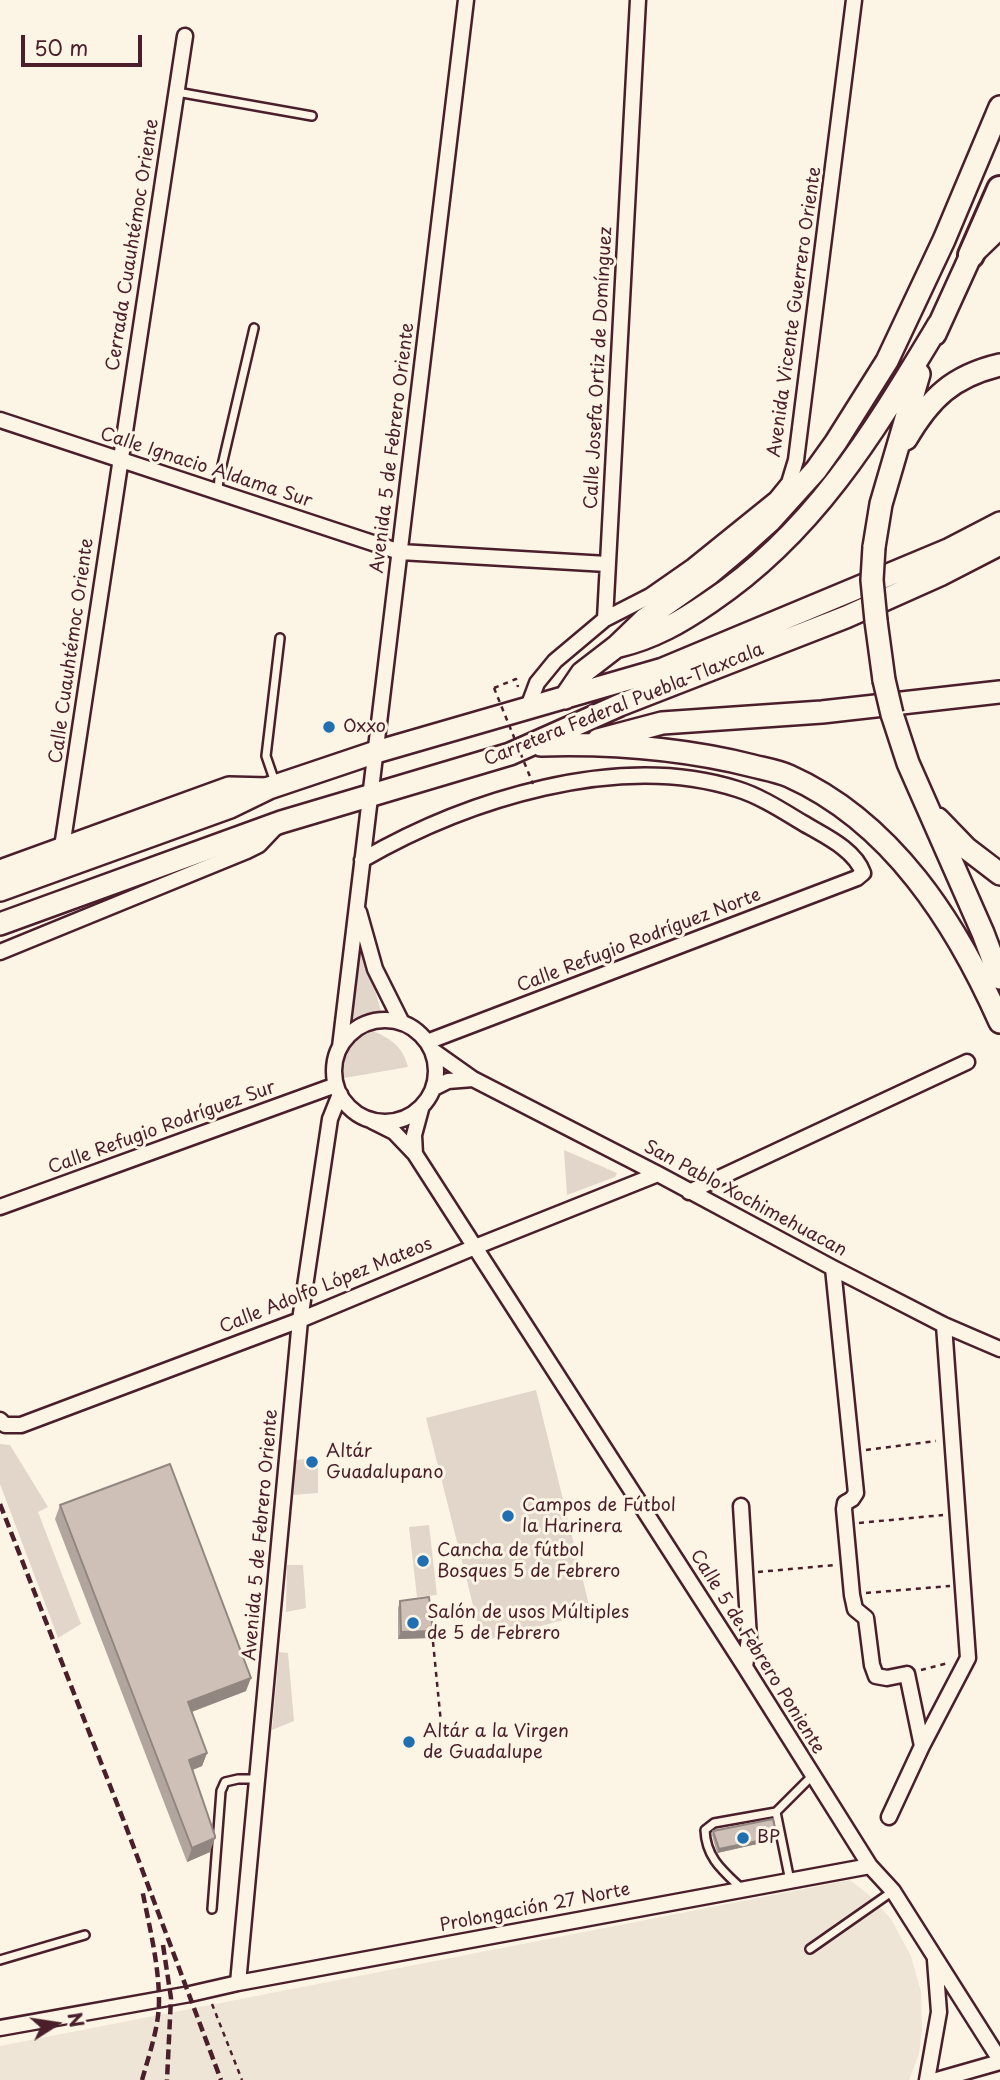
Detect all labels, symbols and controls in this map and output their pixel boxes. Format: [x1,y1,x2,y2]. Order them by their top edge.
scale bar [24,21,145,65]
text: 50 m [34,31,88,63]
street label: Cerrada Cuauhtémoc Oriente [102,117,164,373]
street label: Avenida Vicente Guerrero Oriente [764,165,826,459]
street label: Calle Josefa Ortiz de Domínguez [581,226,617,510]
street label: Avenida 5 de Febrero Oriente [367,321,419,575]
street label: Calle Ignacio Aldama Sur [97,423,315,513]
street label: Calle Cuauhtémoc Oriente [45,537,99,765]
street label: Carretera Federal Puebla-Tlaxcala [481,639,767,771]
place label: Oxxo [343,716,386,738]
marker: Oxxo [321,719,337,735]
street label: Calle Refugio Rodríguez Norte [514,884,764,998]
street label: Calle Refugio Rodríguez Sur [45,1077,279,1179]
street label: San Pablo Xochimehuacan [640,1136,850,1262]
street label: Calle Adolfo López Mateos [217,1233,435,1339]
street label: Avenida 5 de Febrero Oriente [239,1408,283,1662]
place label: Altár Guadalupano [326,1441,444,1484]
marker: Altár Guadalupano [304,1454,320,1470]
place label: Campos de Fútbol la Harinera [522,1495,676,1538]
marker: Campos de Fútbol la Harinera [500,1508,516,1524]
place label: Cancha de fútbol Bosques 5 de Febrero [437,1540,620,1582]
street label: Calle 5 de Febrero Poniente [685,1546,829,1758]
marker: Cancha de fútbol Bosques 5 de Febrero [415,1553,431,1569]
place label: Salón de usos Múltiples de 5 de Febrero [427,1602,629,1644]
marker: Salón de usos Múltiples de 5 de Febrero [405,1615,421,1631]
place label: Altár a la Virgen de Guadalupe [423,1721,569,1764]
marker: Altár a la Virgen de Guadalupe [401,1734,417,1750]
place label: BP [757,1827,780,1849]
marker: BP [735,1830,751,1846]
street label: Prolongación 27 Norte [438,1879,632,1937]
north arrow [21,1989,91,2059]
text: N [61,2009,92,2030]

